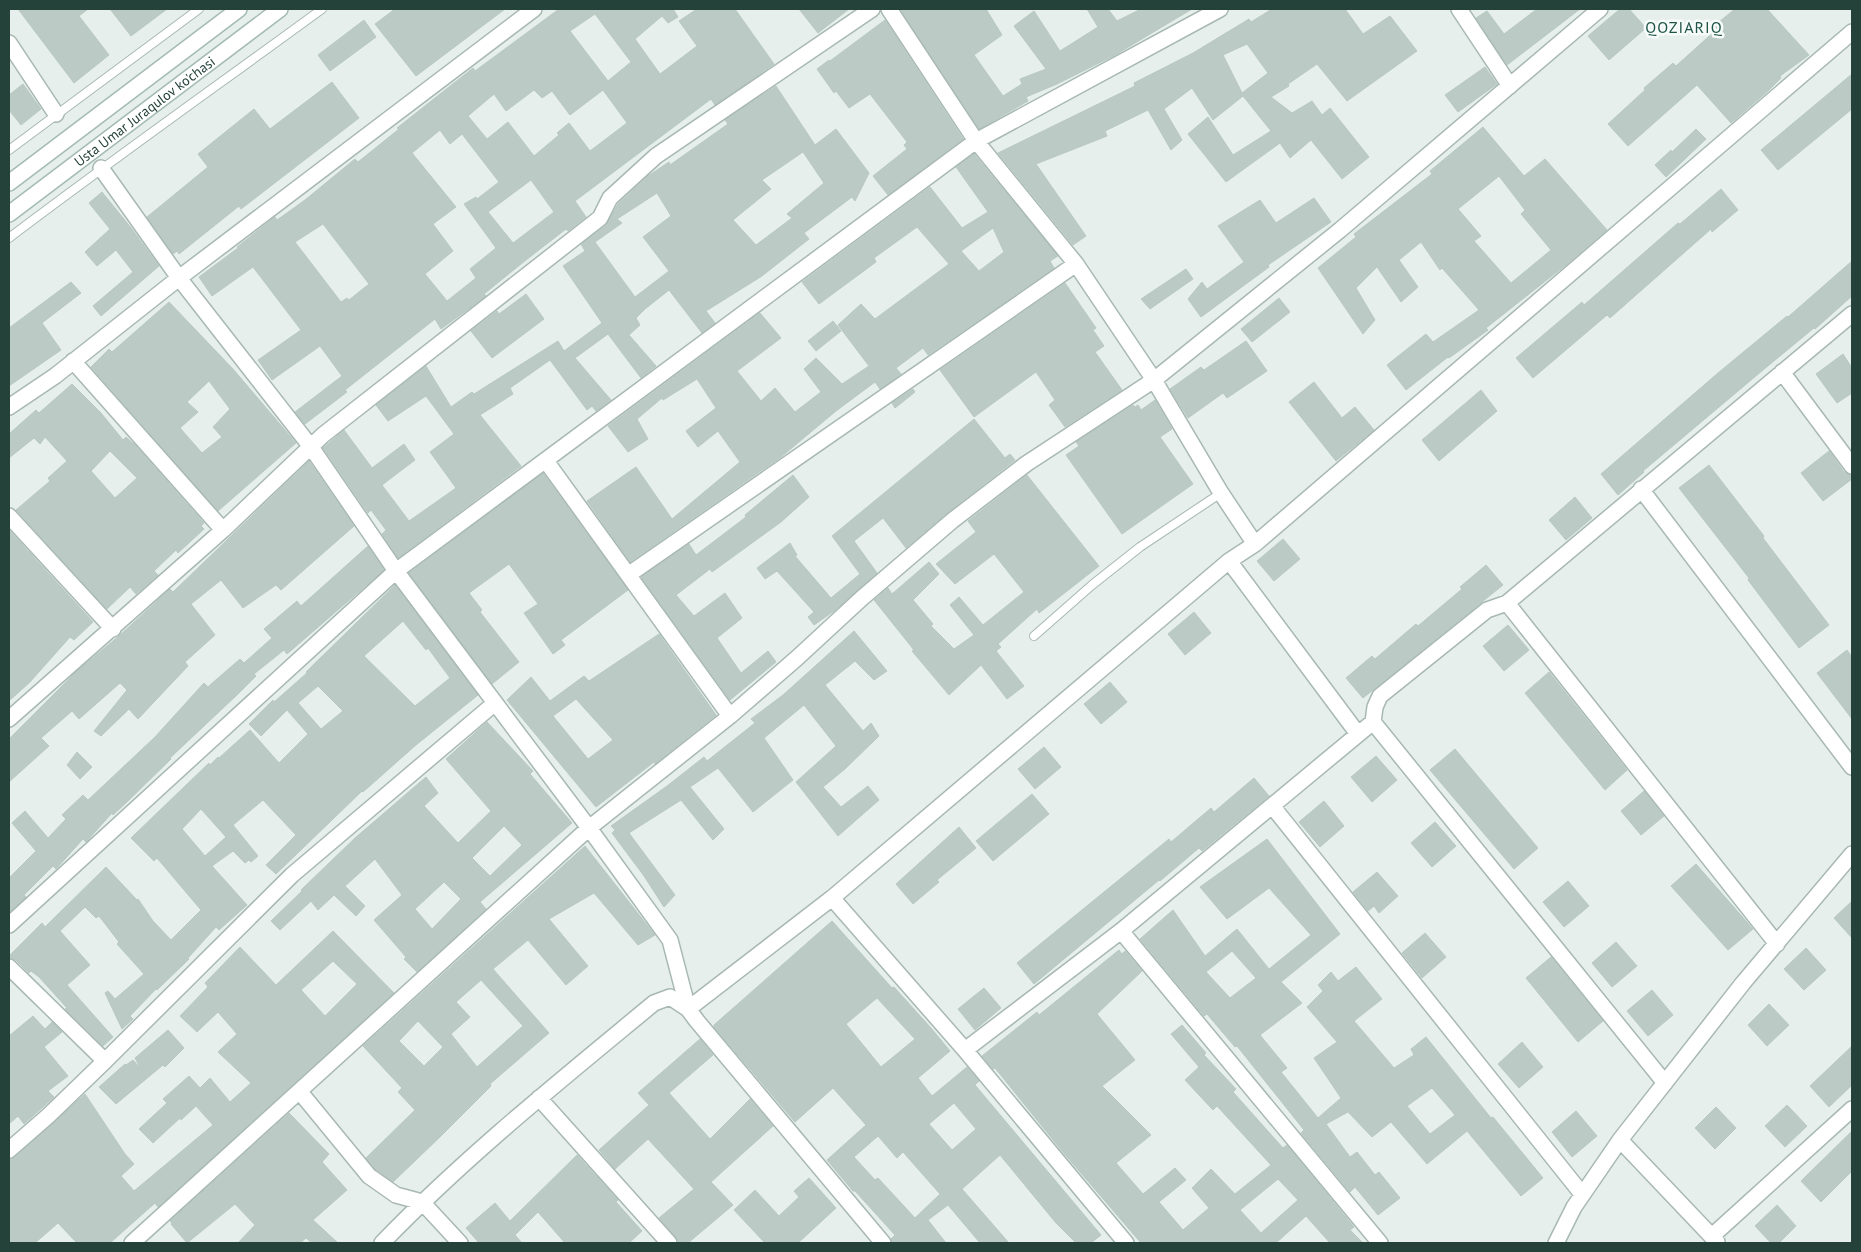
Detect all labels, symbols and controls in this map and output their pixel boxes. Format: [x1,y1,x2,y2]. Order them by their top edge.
district label: QOZIARIQ [1645,17,1723,37]
street label: Usta Umar Juraqulov ko'chasi [71,52,219,170]

